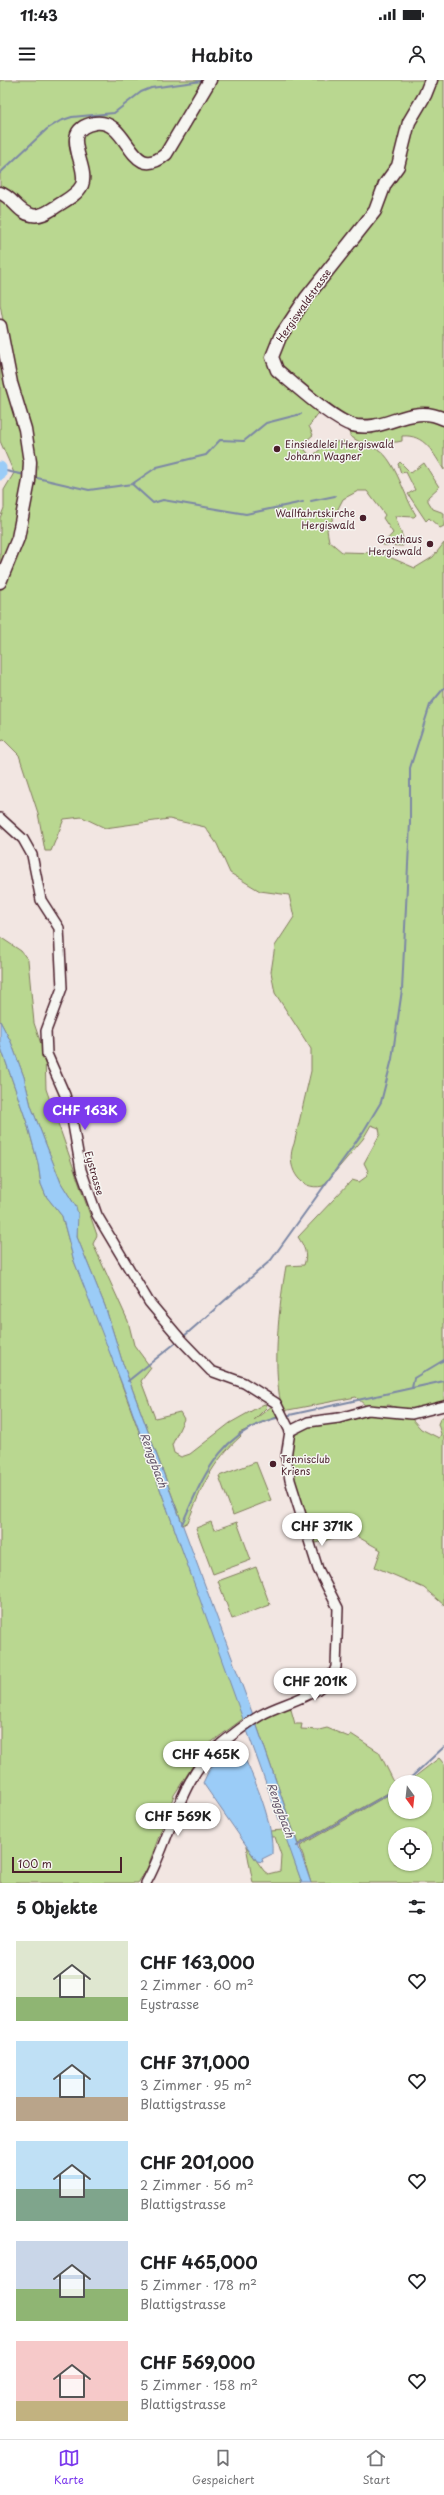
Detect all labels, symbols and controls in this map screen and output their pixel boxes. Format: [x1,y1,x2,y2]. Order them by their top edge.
text: 11:43 [20,3,58,26]
text: Habito [191,41,253,68]
icon: menu [16,43,38,65]
icon: person [406,43,428,65]
street label: Hergiswaldstrasse [272,265,334,345]
place label: Einsiedlelei Hergiswald Johann Wagner [285,436,394,463]
marker: Einsiedlelei Hergiswald Johann Wagner [272,444,282,454]
place label: Wallfahrtskirche Hergiswald [275,505,355,532]
marker: Wallfahrtskirche Hergiswald [358,513,368,523]
place label: Gasthaus Hergiswald [369,531,422,558]
marker: Gasthaus Hergiswald [425,539,435,549]
pin: CHF 163K [44,1097,126,1131]
text: CHF 163K [52,1100,118,1119]
street label: Eystrasse [81,1149,108,1197]
water label: Renggbach [136,1430,172,1491]
place label: Tennisclub Kriens [281,1451,330,1478]
marker: Tennisclub Kriens [268,1459,278,1469]
pin: CHF 371K [281,1513,363,1547]
text: CHF 371K [291,1516,353,1535]
pin: CHF 201K [274,1668,356,1702]
text: CHF 201K [283,1671,347,1690]
pin: CHF 465K [165,1741,247,1775]
text: CHF 465K [172,1744,240,1763]
north arrow [388,1775,432,1819]
map controls [388,1775,432,1871]
water label: Renggbach [263,1780,299,1841]
pin: CHF 569K [137,1803,219,1837]
text: CHF 569K [145,1806,211,1825]
button: locate [388,1827,432,1871]
scale bar [12,1855,122,1874]
text: 100 m [18,1855,52,1872]
text: 5 Objekte [16,1894,98,1920]
icon: filters [406,1896,428,1918]
text: CHF 163,000 [140,1949,255,1975]
icon: home [48,1957,96,2005]
icon: heart [406,1970,428,1992]
text: 2 Zimmer · 60 m² [140,1975,254,1994]
text: Eystrasse [140,1994,199,2013]
text: CHF 371,000 [140,2049,250,2075]
icon: home [48,2057,96,2105]
icon: heart [406,2070,428,2092]
text: 3 Zimmer · 95 m² [140,2075,252,2094]
text: Blattigstrasse [140,2094,226,2113]
text: CHF 201,000 [140,2149,254,2175]
icon: home [48,2157,96,2205]
icon: heart [406,2170,428,2192]
text: 2 Zimmer · 56 m² [140,2175,254,2194]
text: Blattigstrasse [140,2194,226,2213]
text: CHF 465,000 [140,2249,258,2275]
icon: home [48,2257,96,2305]
icon: heart [406,2270,428,2292]
text: 5 Zimmer · 178 m² [140,2275,257,2294]
text: Blattigstrasse [140,2294,226,2313]
text: CHF 569,000 [140,2349,255,2375]
icon: home [48,2357,96,2405]
icon: heart [406,2370,428,2392]
text: 5 Zimmer · 158 m² [140,2375,258,2394]
text: Blattigstrasse [140,2394,226,2413]
tab: Karte [54,2447,84,2488]
tab: Gespeichert [192,2447,254,2488]
tab: Start [363,2447,390,2488]

